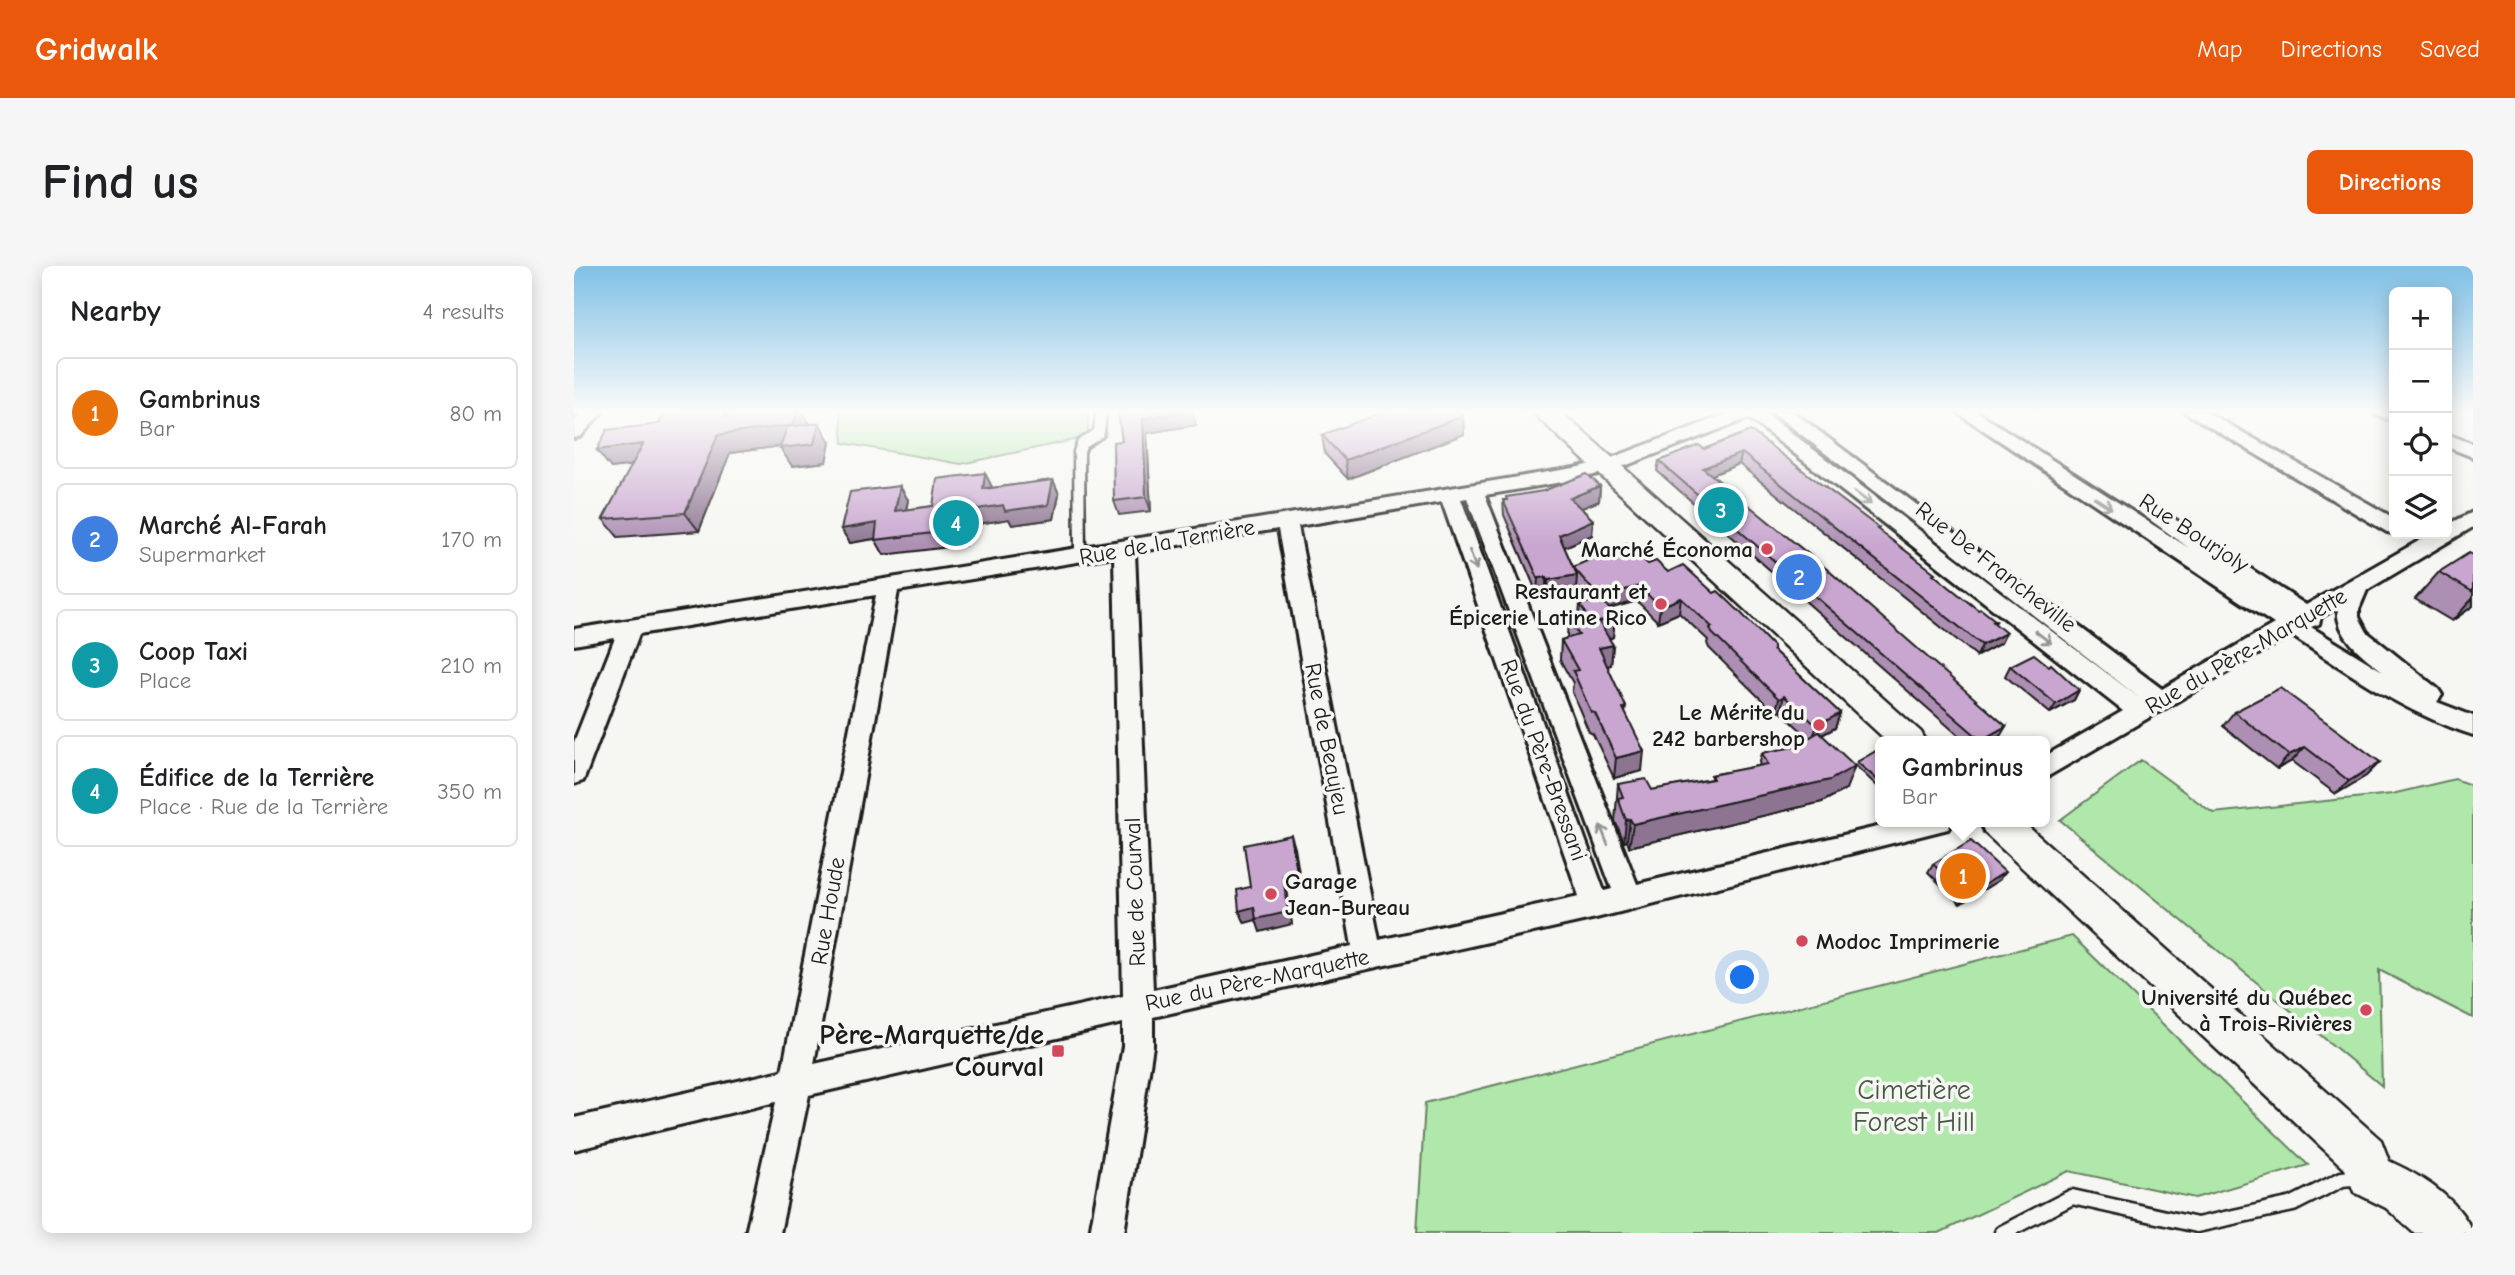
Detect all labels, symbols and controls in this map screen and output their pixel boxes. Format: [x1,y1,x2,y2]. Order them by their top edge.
text: Gridwalk [35,30,158,68]
text: Map [2197,35,2243,63]
text: Directions [2281,35,2382,63]
text: Saved [2420,35,2480,63]
button: Directions [2307,150,2473,214]
text: Find us [42,154,198,210]
map controls [2389,287,2452,539]
button: + [2389,287,2452,350]
text: Nearby [70,294,161,329]
text: 4 results [422,298,504,325]
button: − [2389,350,2452,413]
text: Gambrinus [139,385,260,415]
text: 1 [90,400,100,427]
text: 80 m [449,400,502,427]
button: locate [2389,413,2452,476]
text: Bar [139,415,174,442]
button: layers [2389,476,2452,539]
pin: 3 [1698,484,1744,536]
street label: Rue Bourjoly [2134,488,2254,579]
one-way arrow [1854,490,1872,505]
one-way arrow [2093,495,2112,510]
street label: Rue De Francheville [1910,496,2082,638]
pin: 4 [933,497,979,549]
text: Marché Al-Farah [139,511,327,541]
street label: Rue de la Terrière [1077,513,1257,571]
text: 2 [89,526,101,553]
text: 170 m [441,526,502,553]
place label: Marché Économa [1581,536,1753,563]
text: Supermarket [139,541,265,568]
marker: Marché Économa [1759,541,1775,557]
one-way arrow [1467,548,1480,570]
pin: 2 [1776,551,1822,603]
place label: Restaurant et Épicerie Latine Rico [1449,578,1647,631]
street label: Rue du Père-Marquette [2140,582,2352,720]
marker: Restaurant et Épicerie Latine Rico [1653,596,1669,612]
one-way arrow [2034,629,2052,644]
text: Coop Taxi [139,637,248,667]
text: 3 [89,652,101,679]
text: 210 m [440,652,502,679]
street label: Rue du Père-Bressani [1495,656,1593,864]
street label: Rue de Beaujeu [1299,661,1355,817]
text: Place [139,667,191,694]
place label: Le Mérite du 242 barbershop [1652,699,1805,752]
marker: Le Mérite du 242 barbershop [1811,717,1827,733]
popup [1875,736,2050,827]
text: Gambrinus [1902,753,2023,783]
text: Édifice de la Terrière [139,763,374,793]
text: 4 [90,778,100,805]
text: 350 m [437,778,502,805]
text: Bar [1902,783,1937,810]
text: Place · Rue de la Terrière [139,793,388,820]
street label: Rue de Courval [1119,817,1151,967]
one-way arrow [1597,824,1610,846]
pin: 1 [1940,850,1986,902]
street label: Rue Houde [805,855,851,967]
place label: Garage Jean-Bureau [1285,868,1410,921]
marker: Garage Jean-Bureau [1263,886,1279,902]
place label: Modoc Imprimerie [1816,928,2000,955]
marker: Modoc Imprimerie [1794,933,1810,949]
street label: Rue du Père-Marquette [1143,943,1371,1017]
your location [1725,960,1759,994]
place label: Université du Québec à Trois-Rivières [2141,984,2352,1037]
marker: Université du Québec à Trois-Rivières [2358,1002,2374,1018]
place label: Père-Marquette/de Courval [819,1019,1044,1083]
marker: Père-Marquette/de Courval [1050,1043,1066,1059]
park label: Cimetière Forest Hill [1853,1074,1975,1138]

